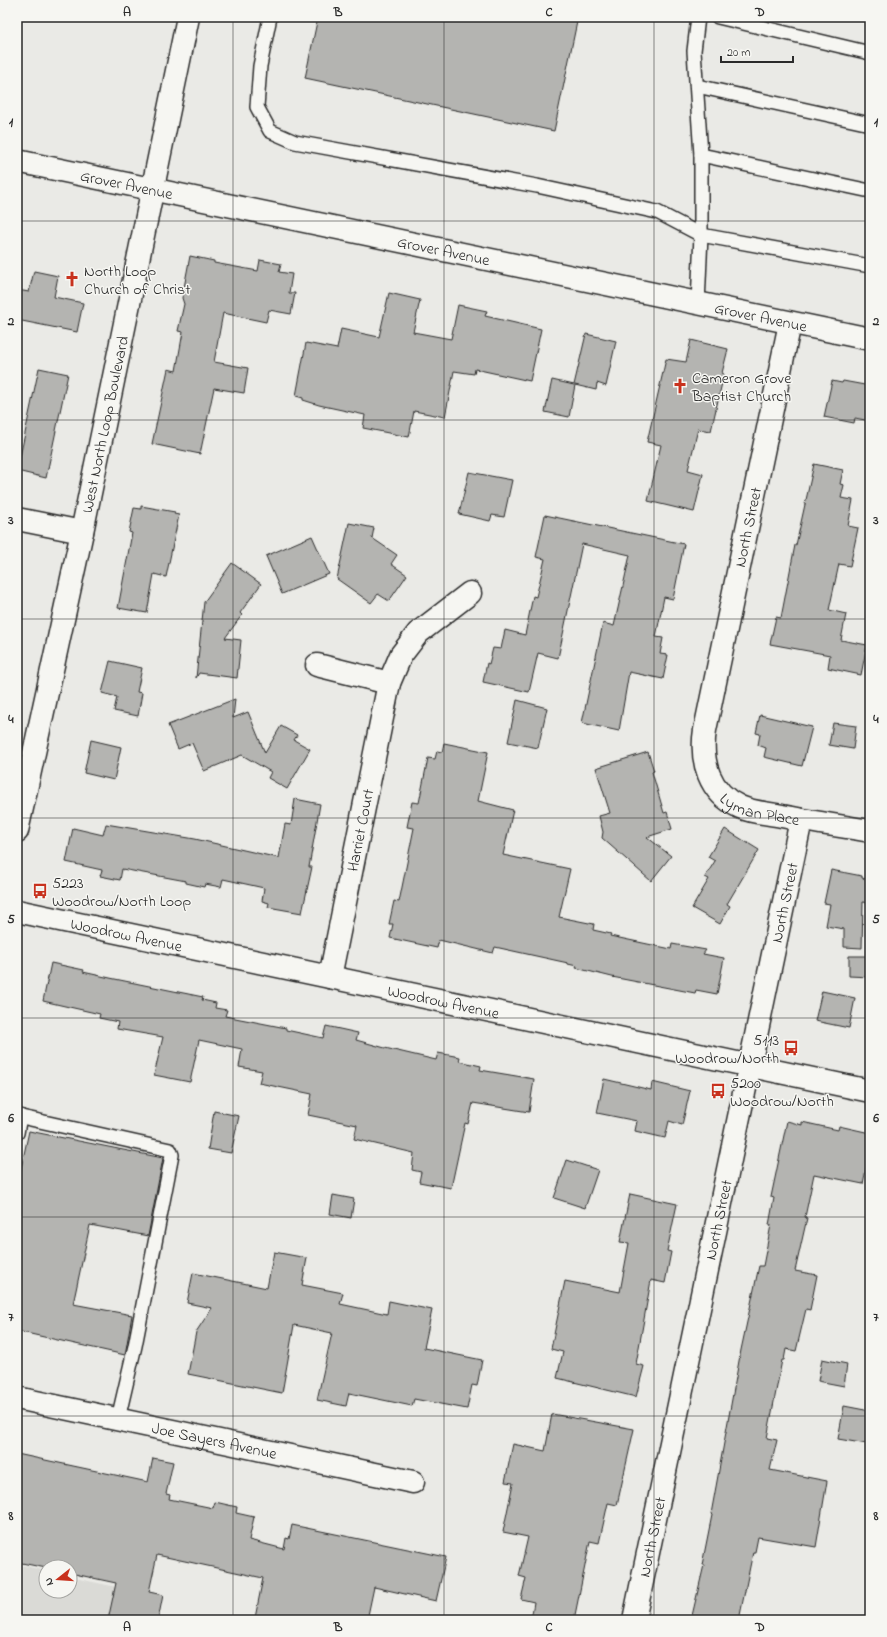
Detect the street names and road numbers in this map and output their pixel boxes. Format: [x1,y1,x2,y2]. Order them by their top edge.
street label: Grover Avenue [78,164,176,207]
street label: Grover Avenue [395,231,493,274]
street label: Grover Avenue [712,297,810,340]
street label: West North Loop Boulevard [76,334,136,515]
street label: North Street [729,485,769,570]
street label: Harriet Court [341,786,382,874]
street label: Lyman Place [713,788,802,833]
street label: North Street [766,860,806,945]
street label: Woodrow Avenue [68,913,185,960]
street label: Woodrow Avenue [385,979,502,1027]
street label: North Street [699,1177,740,1262]
street label: Joe Sayers Avenue [149,1417,280,1467]
street label: North Street [633,1494,674,1580]

